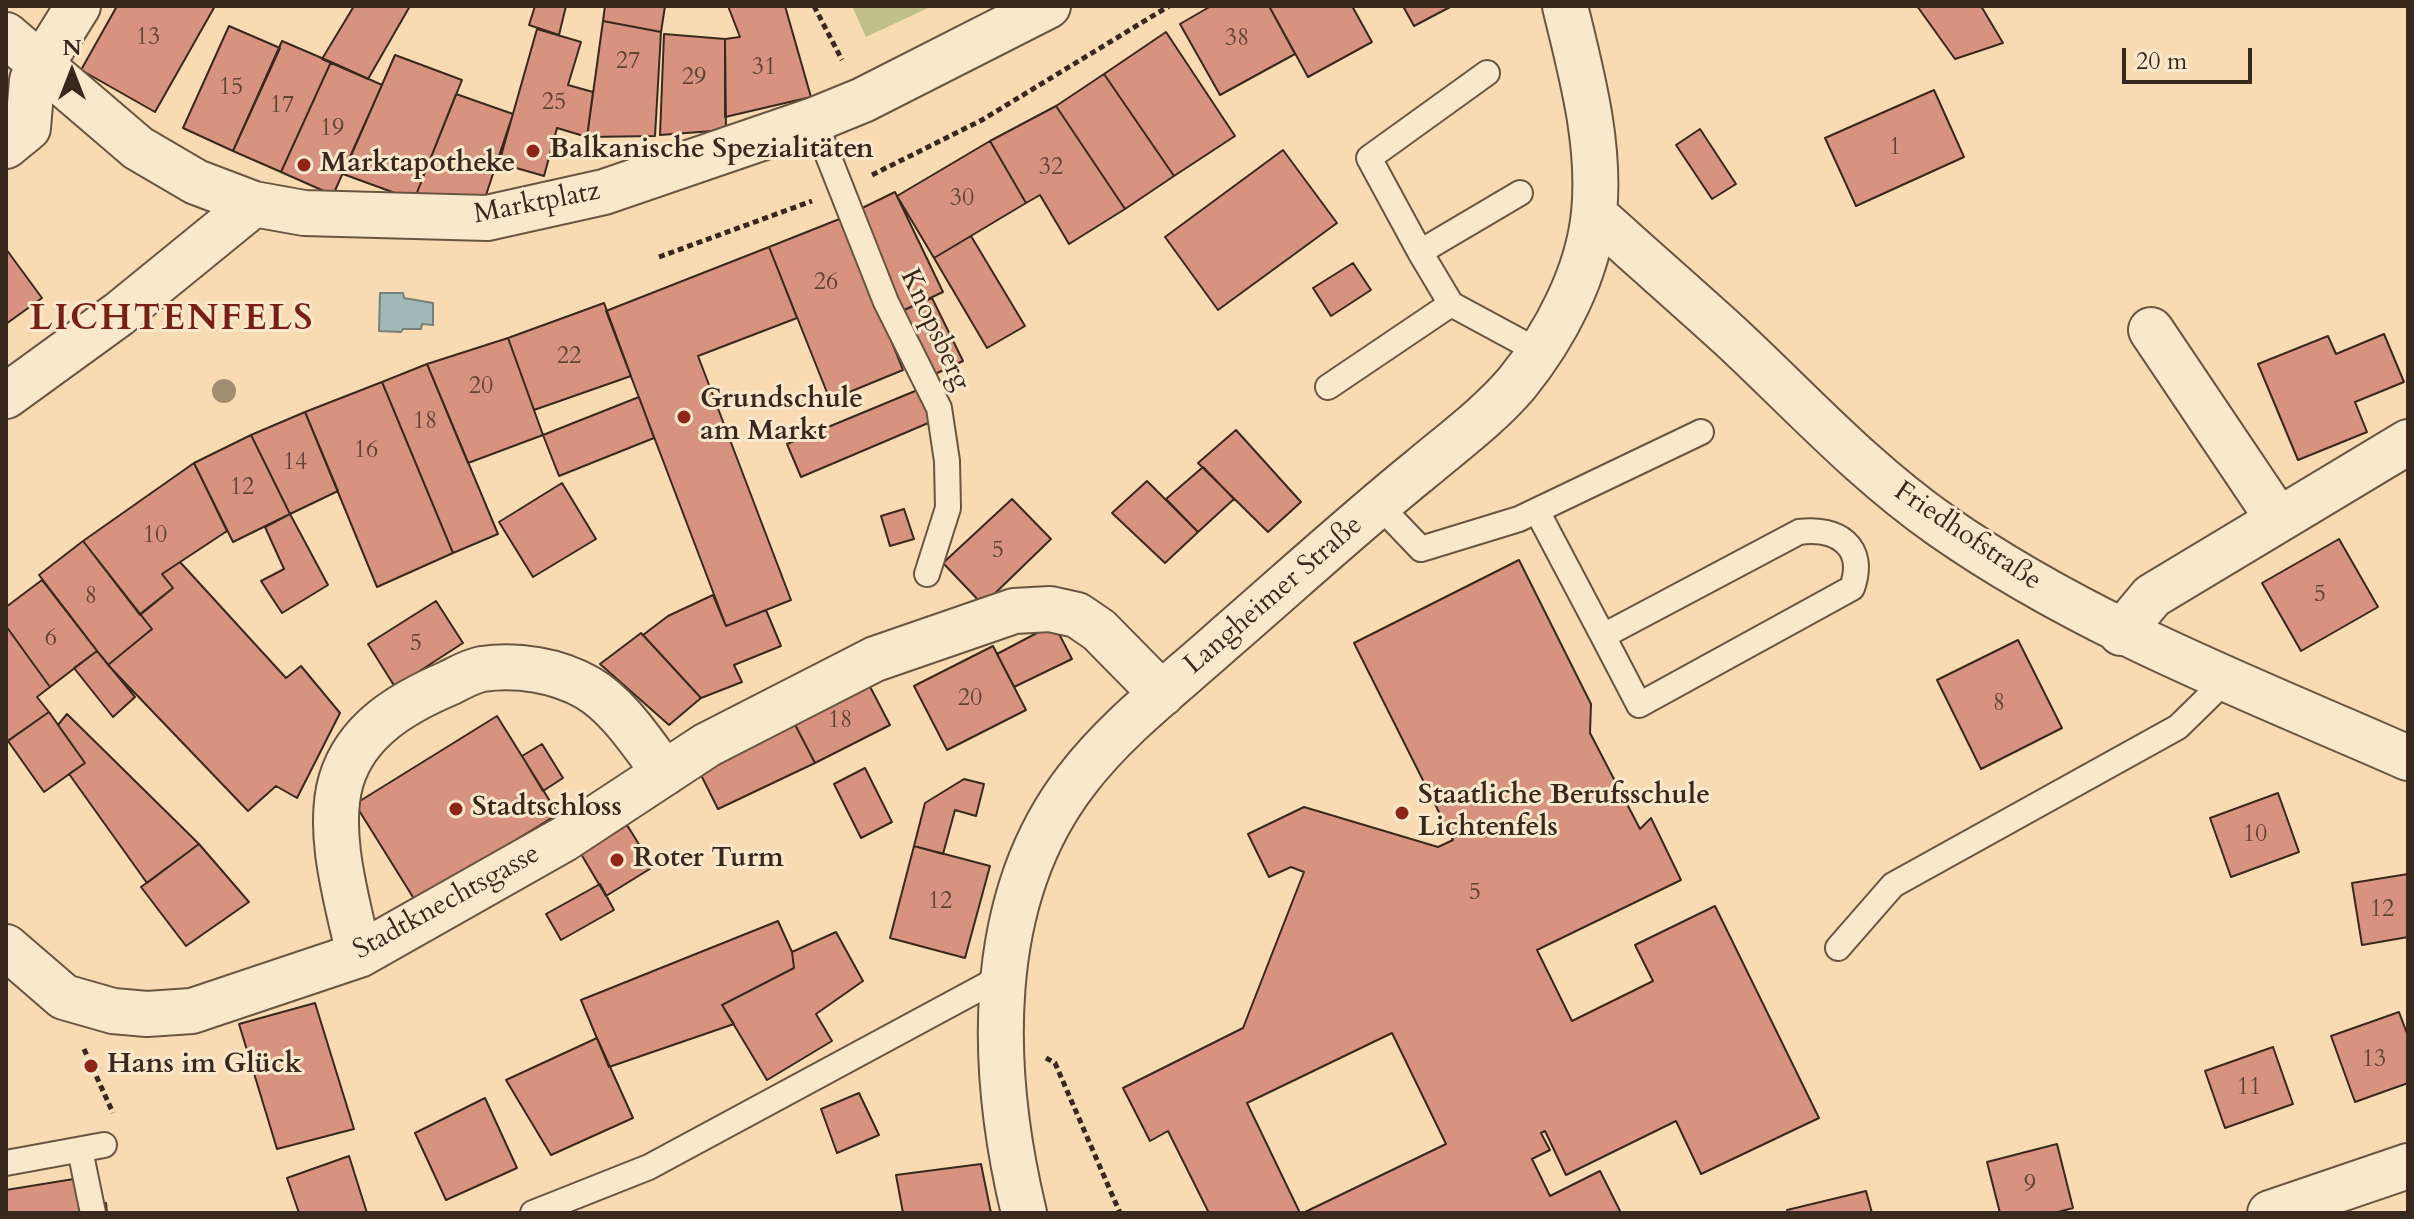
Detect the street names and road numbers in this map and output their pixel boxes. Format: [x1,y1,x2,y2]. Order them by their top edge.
street label: Marktplatz [471,175,603,233]
street label: Knopsberg [891,264,977,396]
street label: Friedhofstraße [1887,475,2047,599]
street label: Langheimer Straße [1178,509,1370,683]
street label: Stadtknechtsgasse [348,838,546,968]

